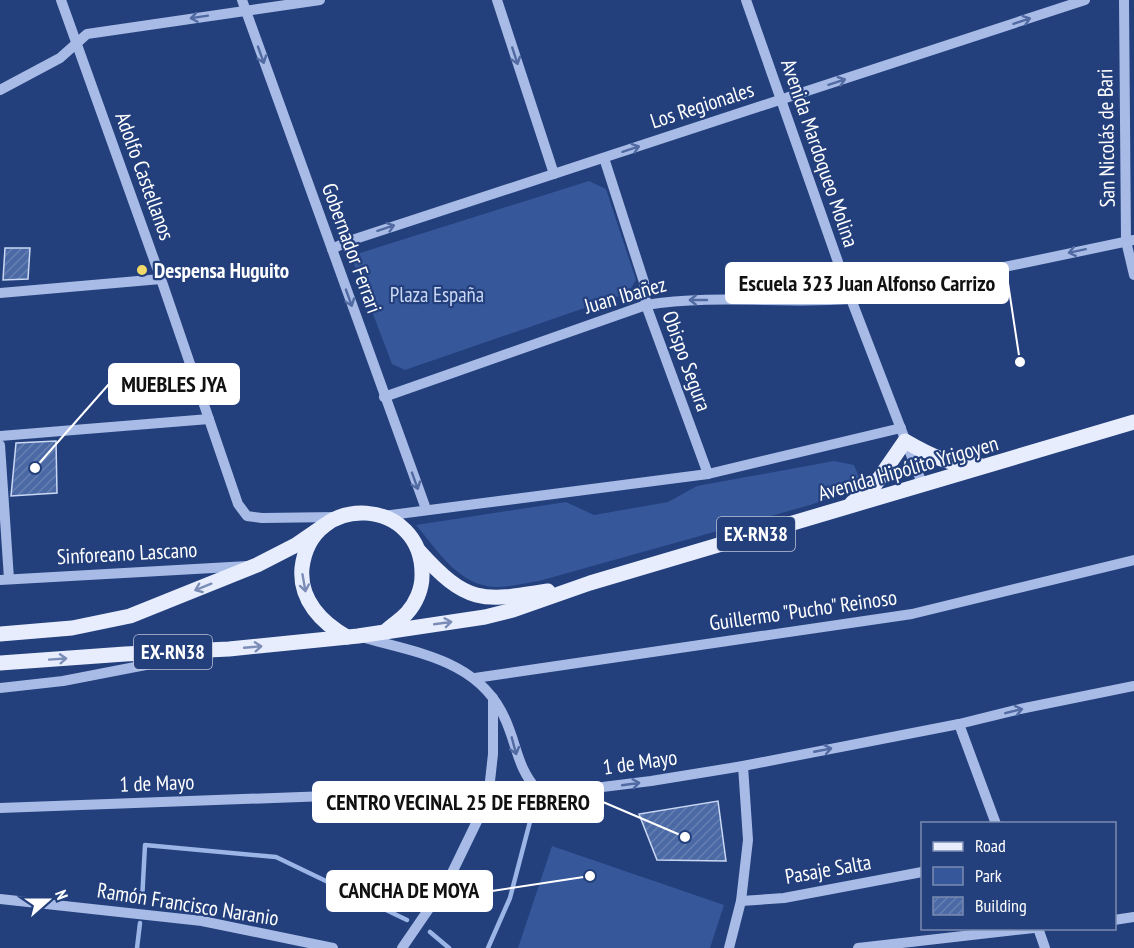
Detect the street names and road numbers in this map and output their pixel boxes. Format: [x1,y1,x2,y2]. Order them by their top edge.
street label: Avenida Mardoqueo Molina [775,55,865,251]
street label: San Nicolás de Bari [1091,68,1121,208]
street label: Los Regionales [647,76,757,134]
street label: Adolfo Castellanos [109,108,181,244]
street label: Gobernador Ferrari [316,179,388,317]
street label: Juan Ibañez [580,270,669,320]
street label: Obispo Segura [656,307,718,415]
street label: Avenida Hipólito Yrigoyen [815,429,1001,507]
road number: EX-RN38 [717,517,795,551]
street label: Sinforeano Lascano [56,536,198,570]
street label: Guillermo "Pucho" Reinoso [708,583,898,637]
road number: EX-RN38 [134,635,212,669]
street label: 1 de Mayo [601,743,679,781]
street label: 1 de Mayo [119,768,195,798]
street label: Pasaje Salta [783,848,873,890]
street label: Ramón Francisco Naranio [95,876,281,932]

